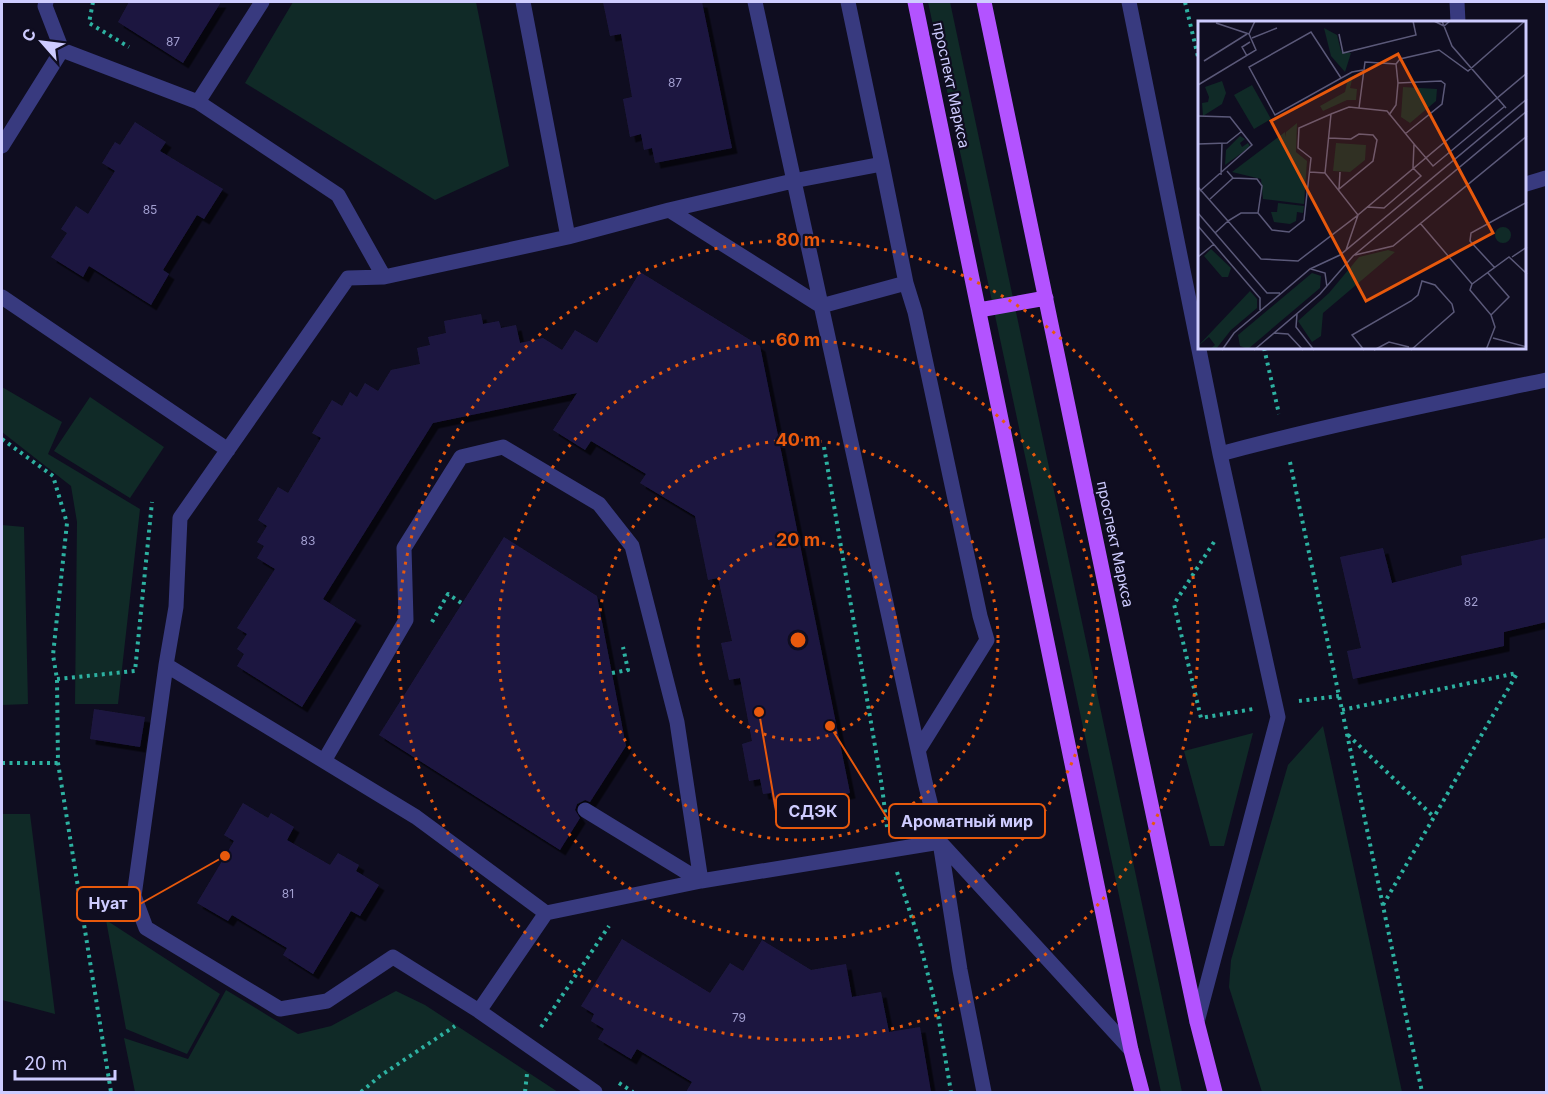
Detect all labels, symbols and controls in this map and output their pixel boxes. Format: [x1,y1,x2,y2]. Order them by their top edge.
north arrow [12,12,72,72]
street label: проспект Маркса [929,20,974,150]
inset map [1198,21,1527,350]
text: С [17,25,40,45]
house number: 87 [166,34,180,49]
house number: 87 [668,75,682,90]
house number: 85 [143,202,157,217]
text: 80 m [776,229,820,250]
text: 60 m [776,329,820,350]
text: 40 m [776,429,821,450]
street label: проспект Маркса [1093,479,1138,609]
text: 20 m [776,529,820,550]
house number: 83 [301,533,315,548]
house number: 82 [1464,594,1478,609]
centre of rings [788,630,808,650]
callout: СДЭК [776,794,849,828]
text: СДЭК [788,801,838,821]
callout: Ароматный мир [889,804,1045,838]
text: Ароматный мир [901,811,1033,831]
house number: 81 [282,886,294,901]
callout: Нуат [77,887,140,921]
text: Нуат [88,893,128,913]
house number: 79 [732,1010,746,1025]
scale bar [15,1043,116,1081]
text: 20 m [24,1053,67,1074]

